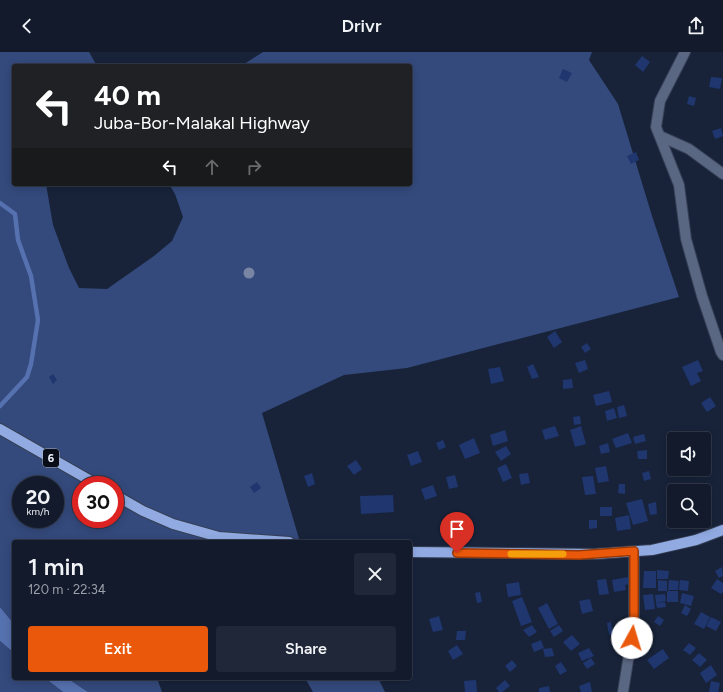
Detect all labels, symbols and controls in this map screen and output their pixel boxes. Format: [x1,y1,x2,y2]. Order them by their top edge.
icon: back [16,15,38,37]
text: Drivr [342,15,381,37]
icon: share [685,15,707,37]
text: 40 m [94,78,161,112]
icon: left [28,80,80,132]
text: Juba-Bor-Malakal Highway [94,112,310,134]
icon: left [159,156,181,178]
icon: ahead [201,156,223,178]
icon: right [243,156,265,178]
map controls [667,432,711,528]
button: sound [667,432,711,476]
road number: 6 [43,449,59,467]
speed limit sign: 30 [72,476,124,528]
button: search [667,484,711,528]
text: 20 [26,485,50,509]
text: km/h [27,505,49,518]
pin [440,512,474,553]
icon: arrive [446,518,468,540]
text: 1 min [28,552,84,581]
button: close [354,553,396,595]
text: 120 m · 22:34 [28,582,106,597]
position arrow [611,617,653,659]
button: Exit [28,626,208,672]
button: Share [216,626,396,672]

